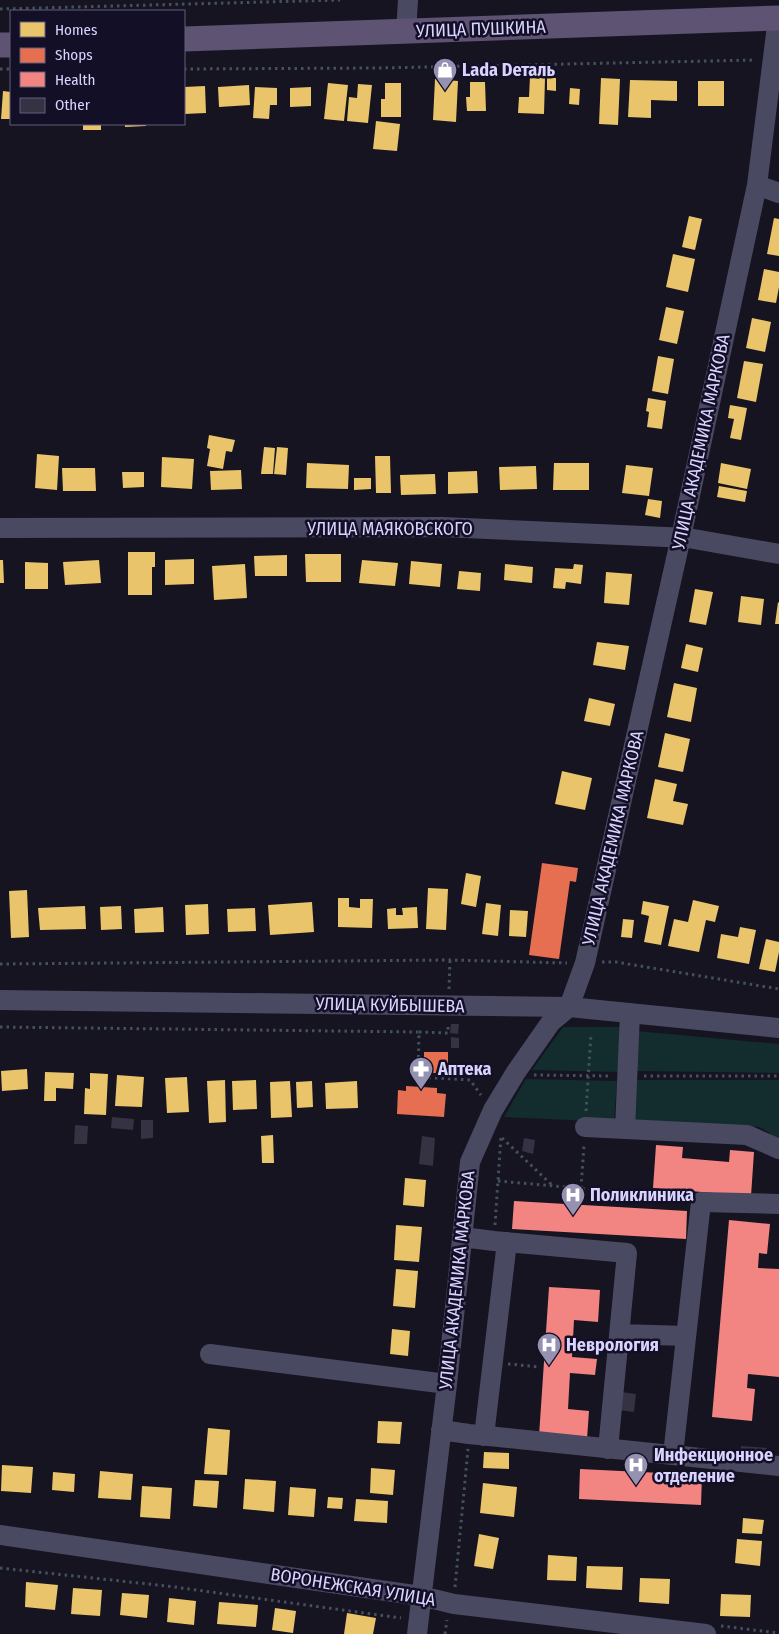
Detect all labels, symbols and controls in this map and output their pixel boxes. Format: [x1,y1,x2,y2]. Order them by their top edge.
legend [10,10,185,125]
street label: УЛИЦА ПУШКИНА [415,16,547,42]
text: Homes [55,21,97,39]
text: Shops [55,46,93,64]
shop icon: Lada Dеталь [432,57,458,91]
place label: Lada Dеталь [462,59,556,81]
text: Health [55,71,95,89]
text: Other [55,96,91,114]
street label: УЛИЦА АКАДЕМИКА МАРКОВА [667,332,735,553]
street label: УЛИЦА МАЯКОВСКОГО [306,518,473,540]
street label: УЛИЦА АКАДЕМИКА МАРКОВА [577,728,649,949]
street label: УЛИЦА КУЙБЫШЕВА [314,993,465,1017]
pharmacy icon: Аптека [408,1056,434,1090]
place label: Аптека [437,1058,491,1080]
street label: УЛИЦА АКАДЕМИКА МАРКОВА [434,1169,479,1392]
hospital icon: Поликлиника [560,1182,586,1216]
place label: Поликлиника [590,1184,694,1206]
hospital icon: Неврология [536,1332,562,1366]
place label: Неврология [566,1334,659,1356]
place label: Инфекционное отделение [654,1444,773,1487]
hospital icon: Инфекционное отделение [623,1452,649,1486]
street label: ВОРОНЕЖСКАЯ УЛИЦА [269,1563,438,1611]

